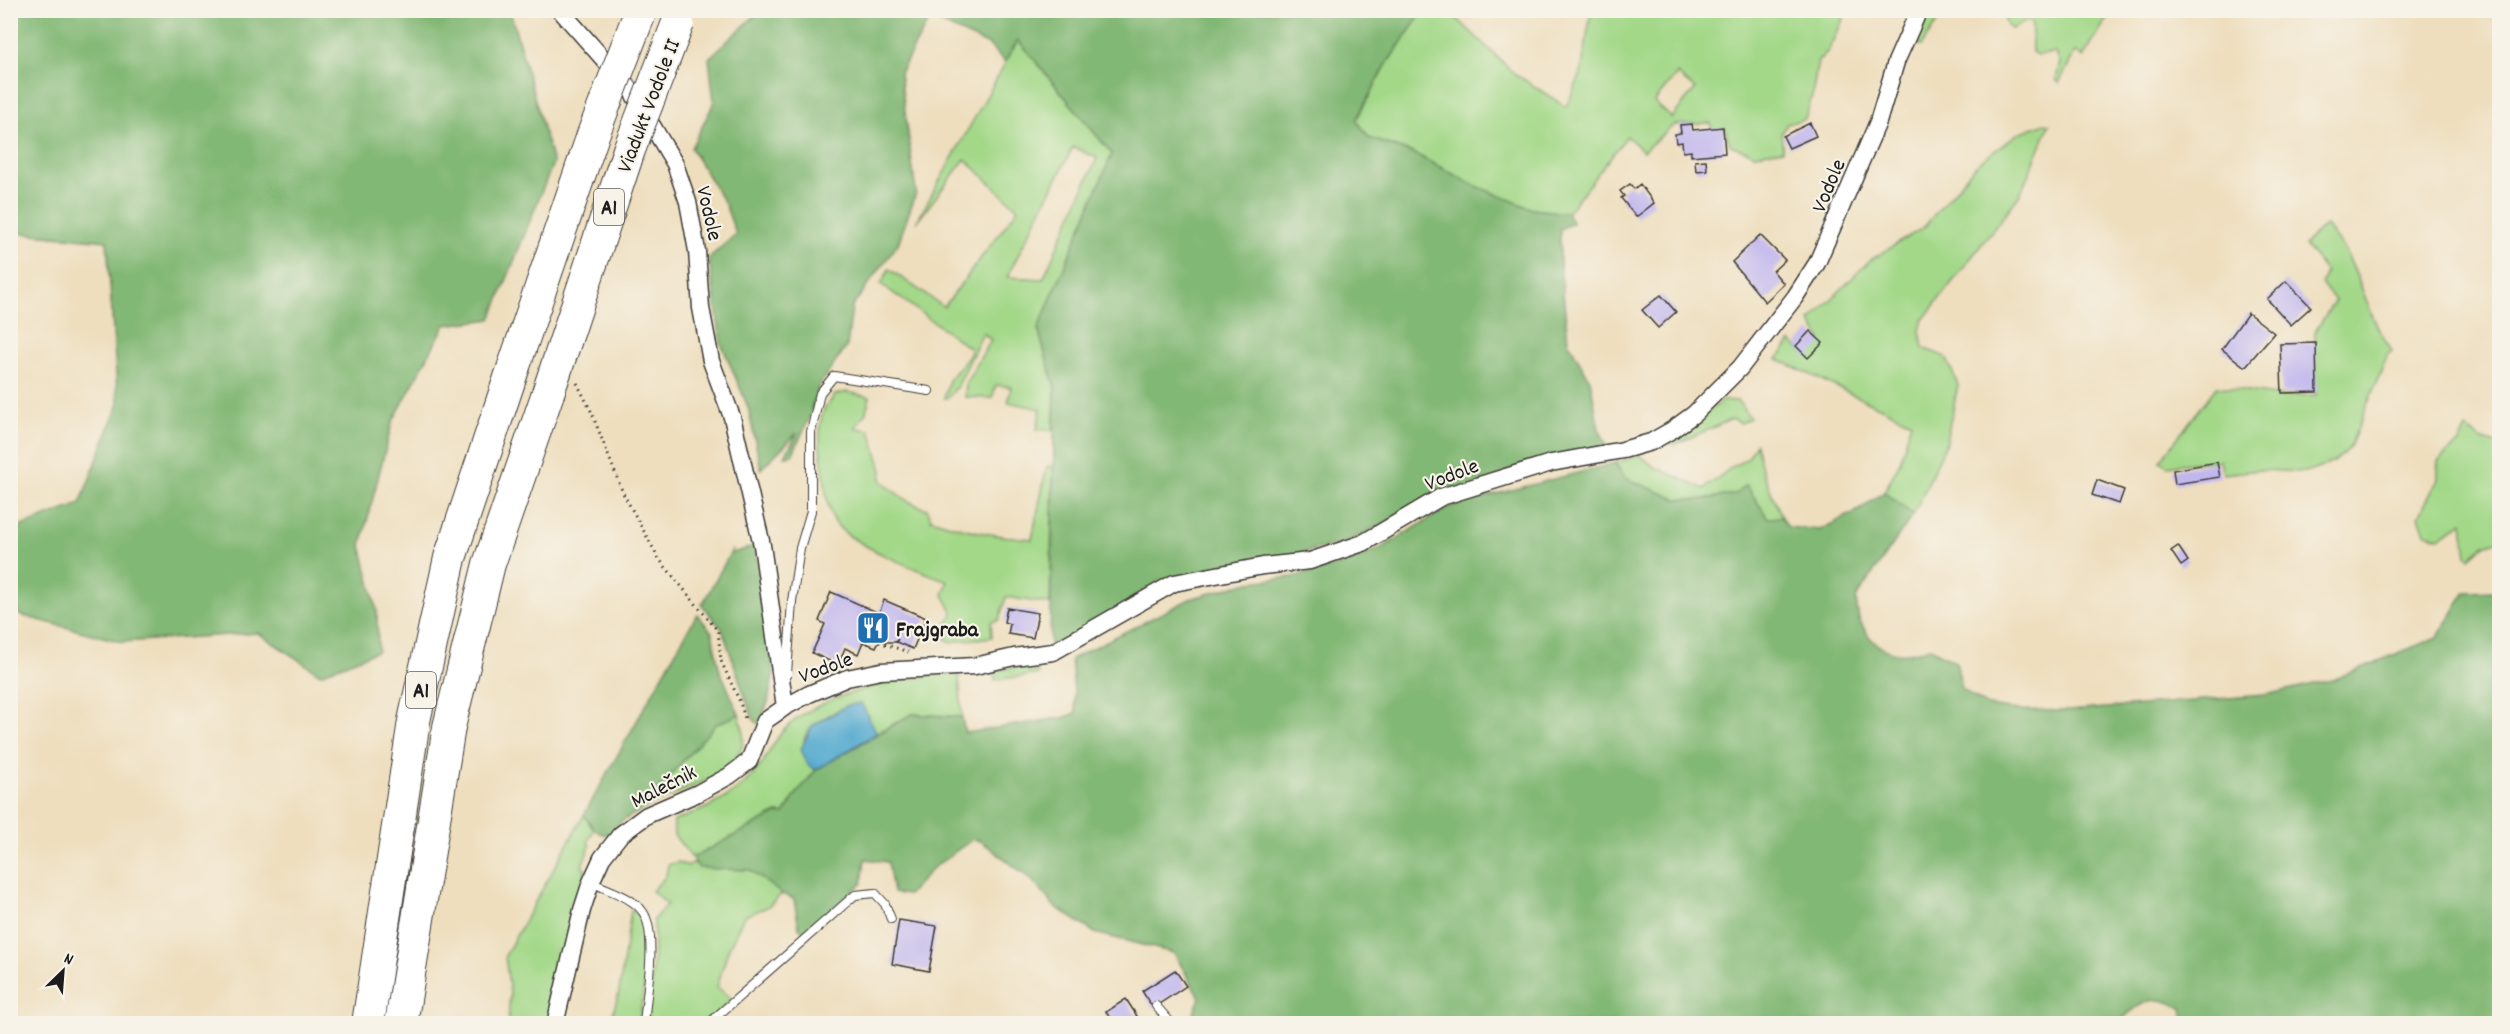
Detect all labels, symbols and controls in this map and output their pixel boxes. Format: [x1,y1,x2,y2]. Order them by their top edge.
street label: Viadukt Vodole II [611,35,690,178]
street label: Vodole [1805,155,1855,218]
street label: Vodole [686,183,729,244]
road number: A1 [594,189,624,225]
street label: Vodole [1421,452,1484,501]
restaurant icon: Frajgraba [855,610,891,646]
place label: Frajgraba [896,616,979,647]
street label: Vodole [795,645,858,693]
road number: A1 [406,672,436,708]
street label: Malečnik [626,758,703,818]
north arrow [33,941,93,1001]
text: N [60,948,77,972]

